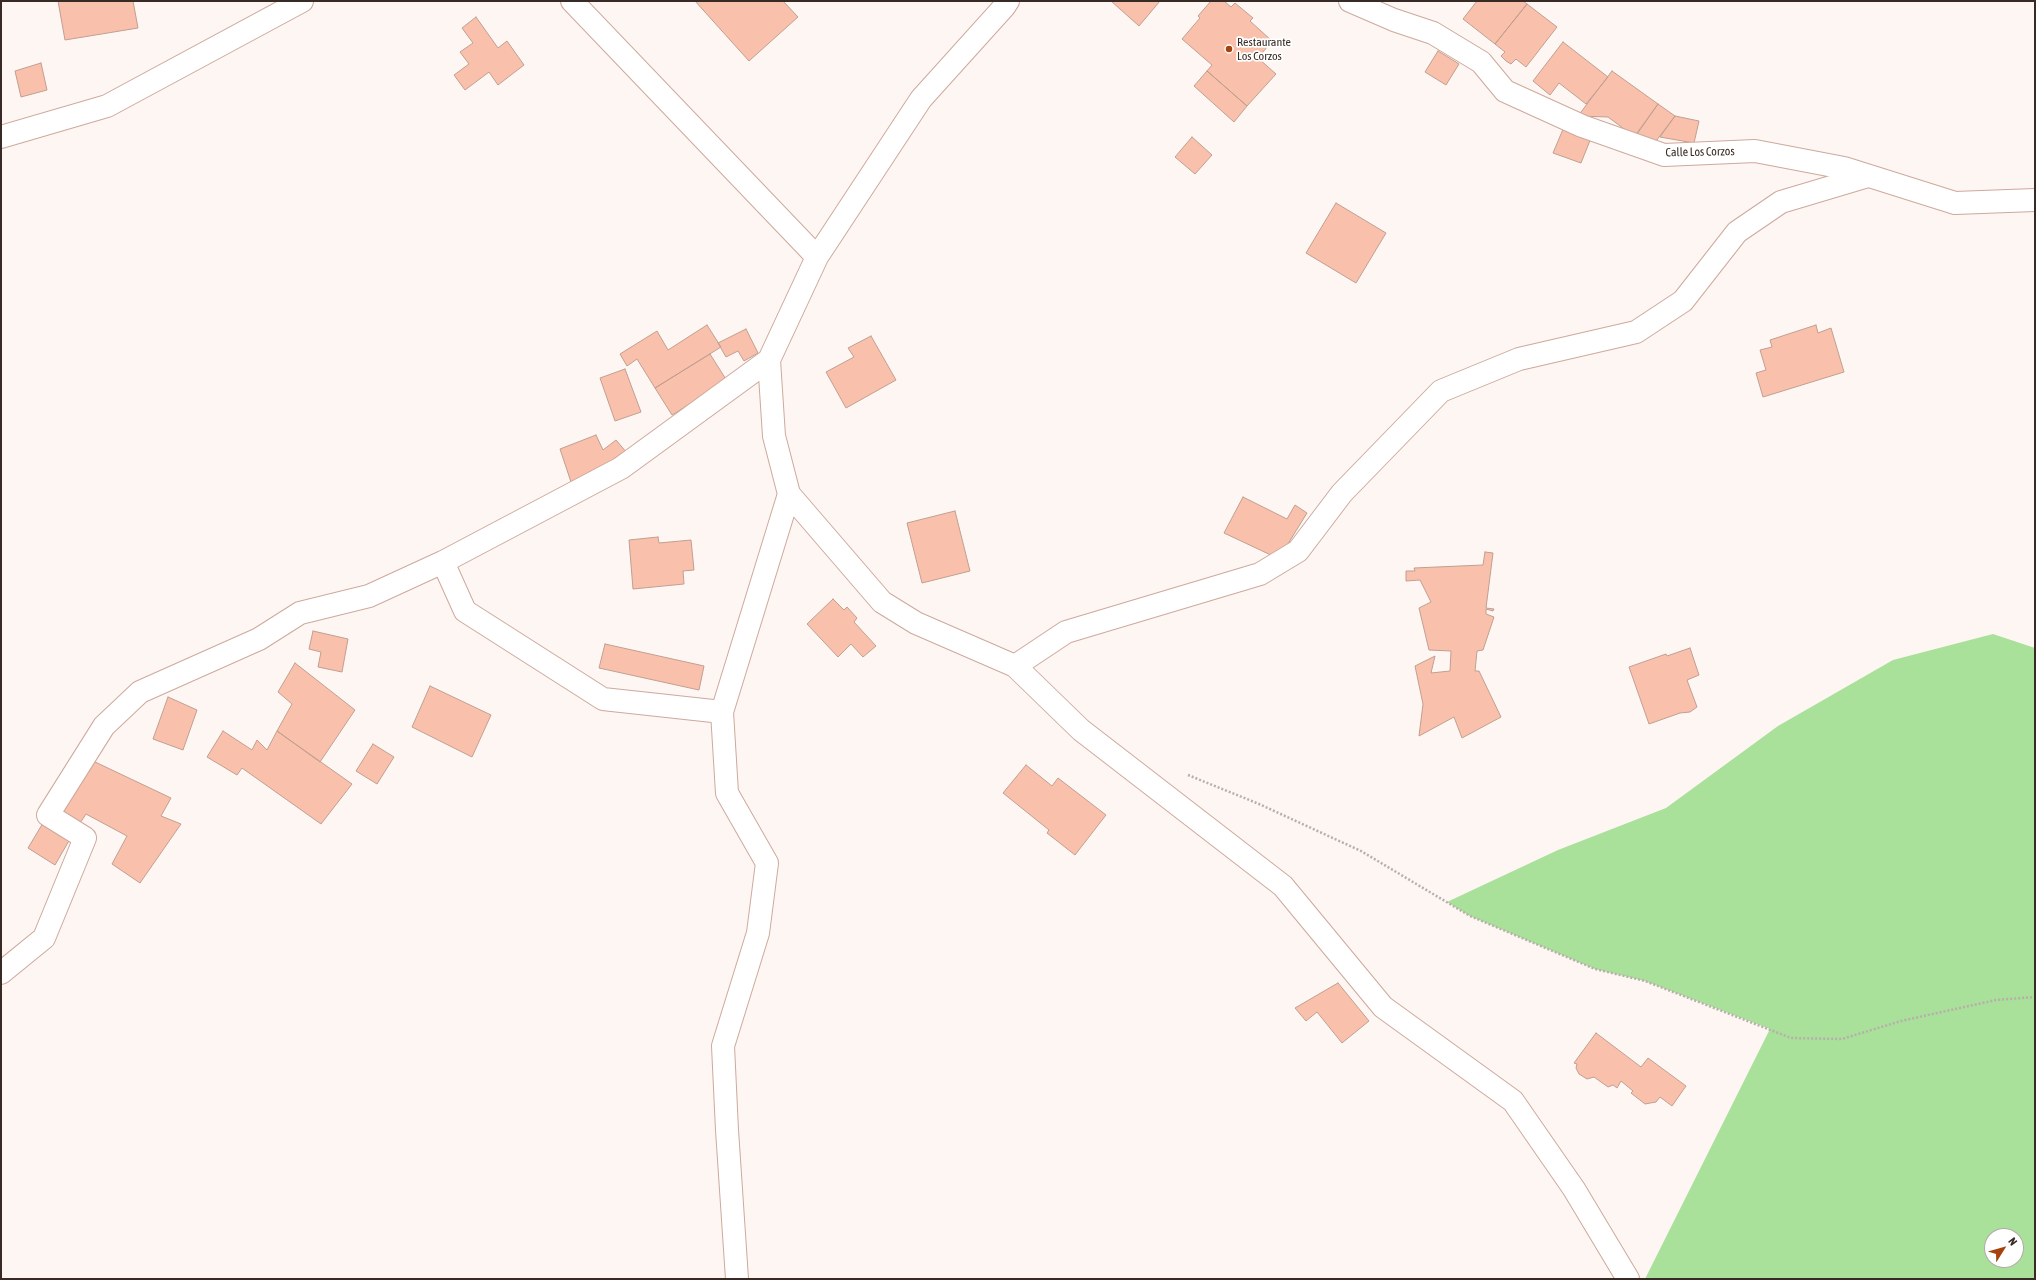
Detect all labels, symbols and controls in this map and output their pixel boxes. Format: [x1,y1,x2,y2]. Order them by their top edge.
place label: Restaurante Los Corzos [1237,35,1291,63]
marker: Restaurante Los Corzos [1224,44,1234,54]
street label: Calle Los Corzos [1665,144,1735,160]
north arrow [1984,1228,2024,1268]
text: N [2006,1235,2020,1248]

